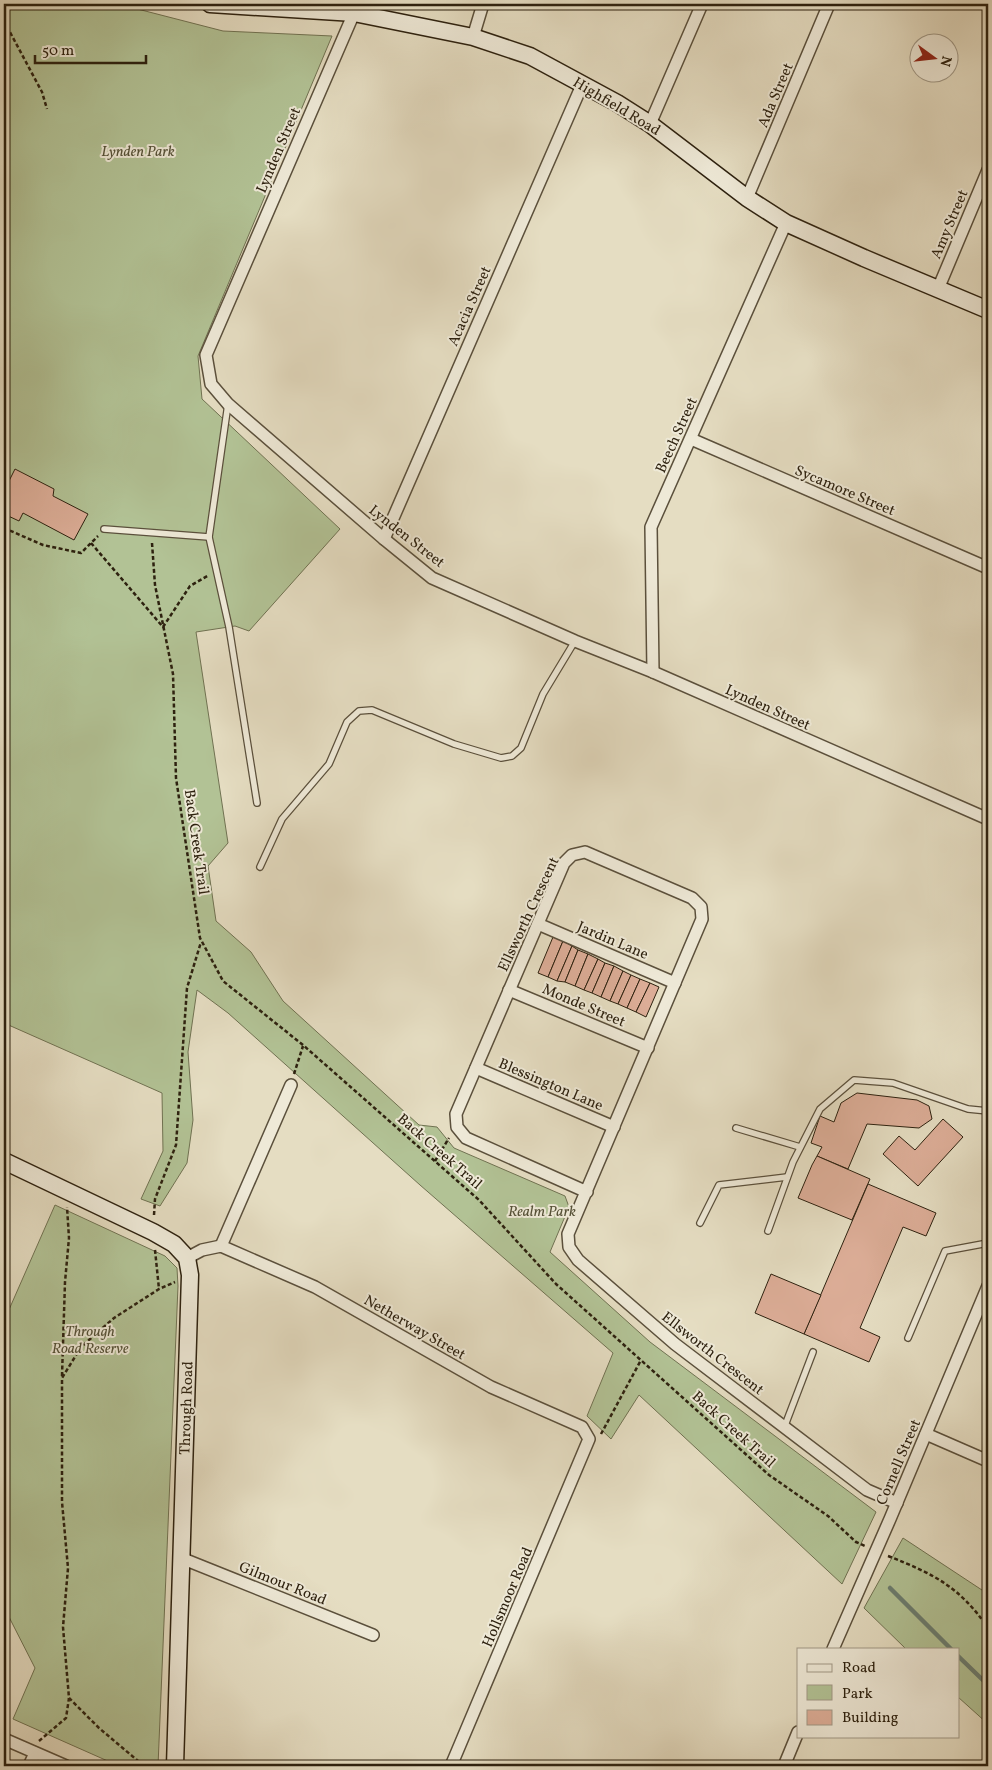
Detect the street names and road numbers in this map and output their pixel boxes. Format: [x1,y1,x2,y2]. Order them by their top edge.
street label: Ada Street [753,60,799,131]
street label: Highfield Road [568,73,664,142]
street label: Lynden Street [252,104,307,197]
street label: Amy Street [926,187,974,262]
street label: Acacia Street [443,263,497,350]
street label: Beech Street [651,394,703,477]
street label: Sycamore Street [791,461,898,522]
street label: Lynden Street [364,501,449,574]
street label: Lynden Street [721,680,813,737]
street label: Back Creek Trail [178,788,213,896]
street label: Ellsworth Crescent [493,854,565,976]
street label: Jardin Lane [574,917,651,966]
street label: Monde Street [539,979,628,1033]
street label: Blessington Lane [495,1054,606,1117]
street label: Back Creek Trail [392,1109,486,1195]
street label: Netherway Street [359,1291,469,1366]
street label: Ellsworth Crescent [656,1308,768,1401]
street label: Through Road [175,1361,200,1455]
street label: Back Creek Trail [686,1387,780,1473]
street label: Cornell Street [872,1416,927,1509]
street label: Hollsmoor Road [478,1544,539,1651]
street label: Gilmour Road [235,1557,329,1612]

